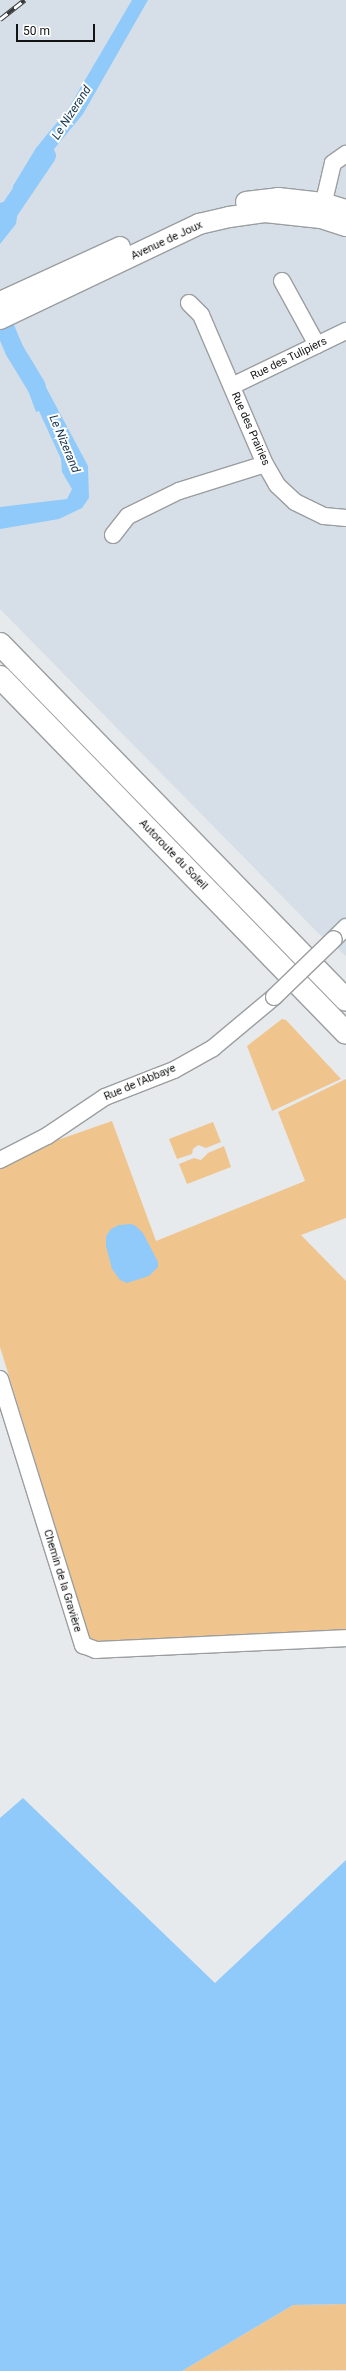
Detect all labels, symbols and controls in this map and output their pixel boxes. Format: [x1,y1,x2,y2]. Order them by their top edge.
scale bar [18,16,97,42]
text: 50 m [23,24,50,38]
water label: Le Nizerand [49,83,95,143]
street label: Avenue de Joux [129,219,205,263]
street label: Rue des Tulipiers [249,335,329,383]
street label: Rue des Prairies [228,390,272,468]
water label: Le Nizerand [45,413,83,475]
street label: Autoroute du Soleil [136,817,210,893]
street label: Rue de l'Abbaye [102,1062,178,1104]
street label: Chemin de la Gravière [40,1528,84,1634]

